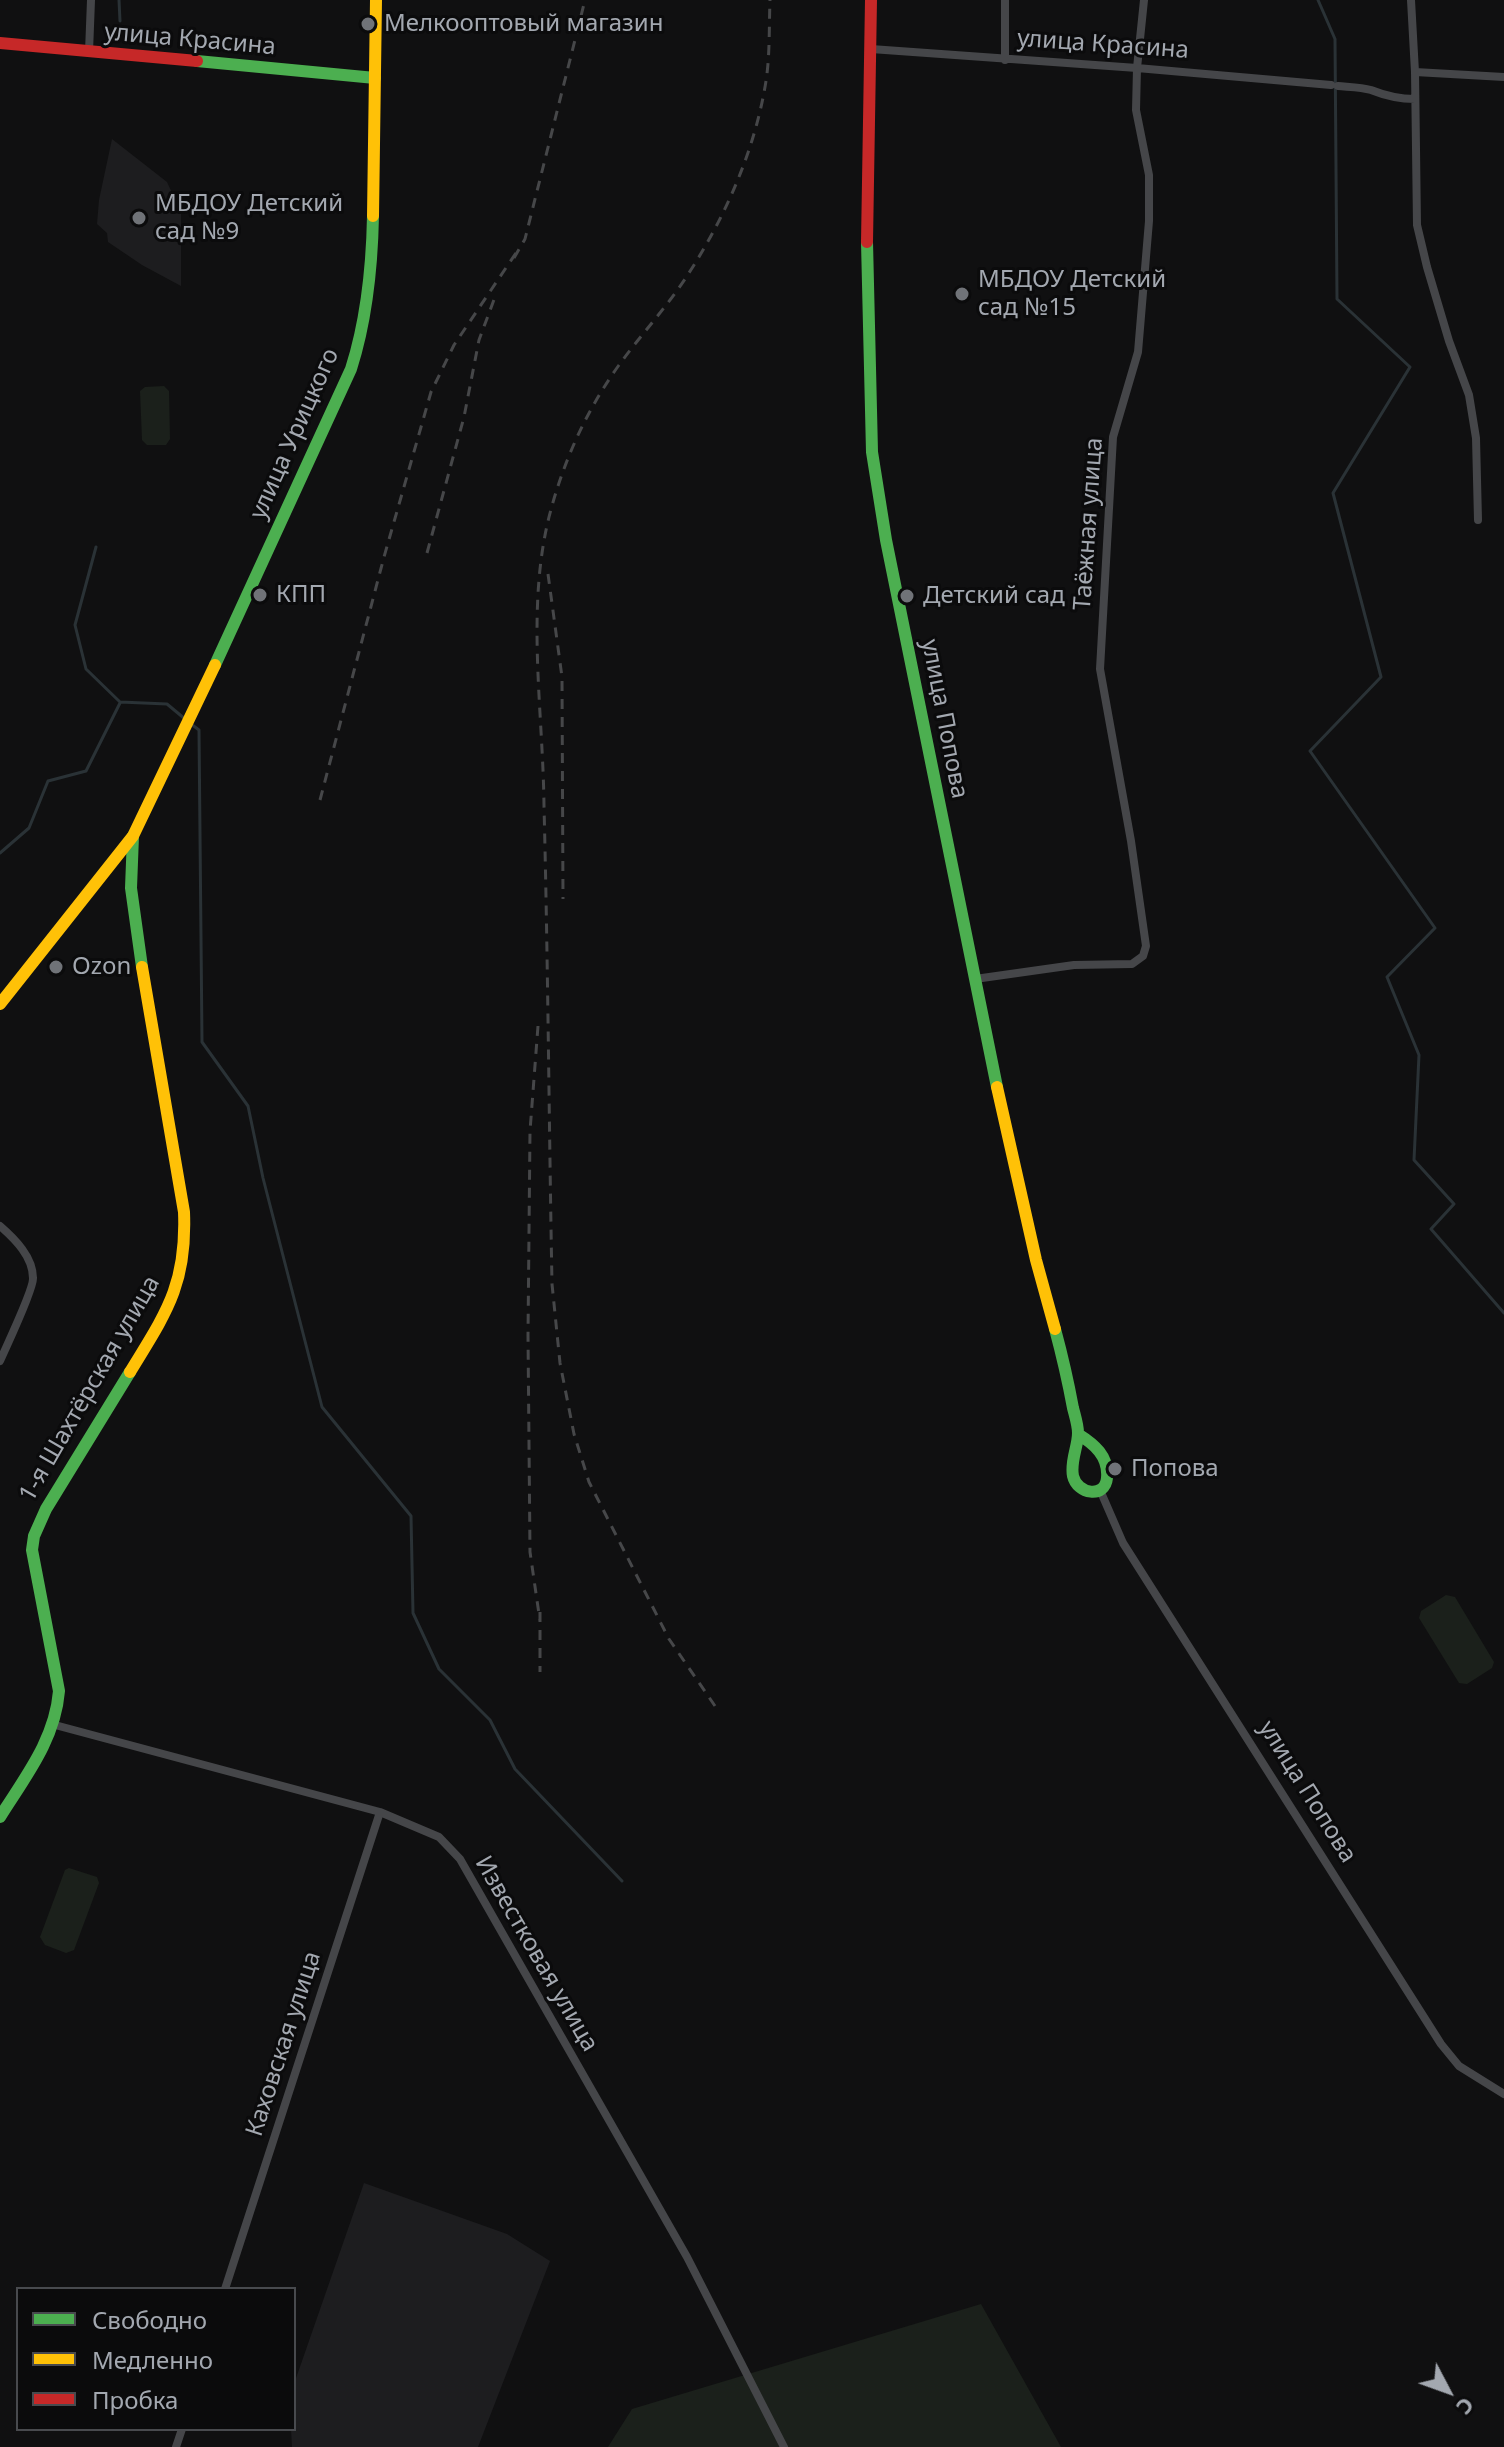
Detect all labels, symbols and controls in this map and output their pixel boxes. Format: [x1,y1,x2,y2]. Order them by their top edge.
place label: Мелкооптовый магазин [384,10,663,38]
marker: Мелкооптовый магазин [359,15,377,33]
street label: улица Красина [103,18,277,62]
street label: улица Красина [1016,25,1190,65]
place label: МБДОУ Детский сад №9 [155,190,343,246]
marker: МБДОУ Детский сад №9 [130,209,148,227]
place label: МБДОУ Детский сад №15 [978,266,1166,322]
marker: МБДОУ Детский сад №15 [953,285,971,303]
street label: улица Урицкого [244,344,346,524]
street label: Таёжная улица [1069,437,1109,611]
place label: КПП [276,581,326,609]
place label: Детский сад [923,582,1065,610]
marker: КПП [251,586,269,604]
marker: Детский сад [898,587,916,605]
street label: улица Попова [914,637,974,801]
place label: Ozon [72,953,131,981]
marker: Ozon [47,958,65,976]
street label: 1-я Шахтёрская улица [14,1271,166,1507]
place label: Попова [1131,1455,1219,1483]
marker: Попова [1106,1460,1124,1478]
street label: улица Попова [1252,1716,1362,1868]
street label: Известковая улица [468,1851,604,2057]
street label: Каховская улица [241,1948,327,2140]
legend [16,2287,296,2431]
text: Свободно [92,2303,207,2336]
text: Медленно [92,2343,213,2376]
north arrow [1408,2351,1488,2431]
text: Пробка [92,2383,178,2416]
text: С [1450,2392,1482,2422]

